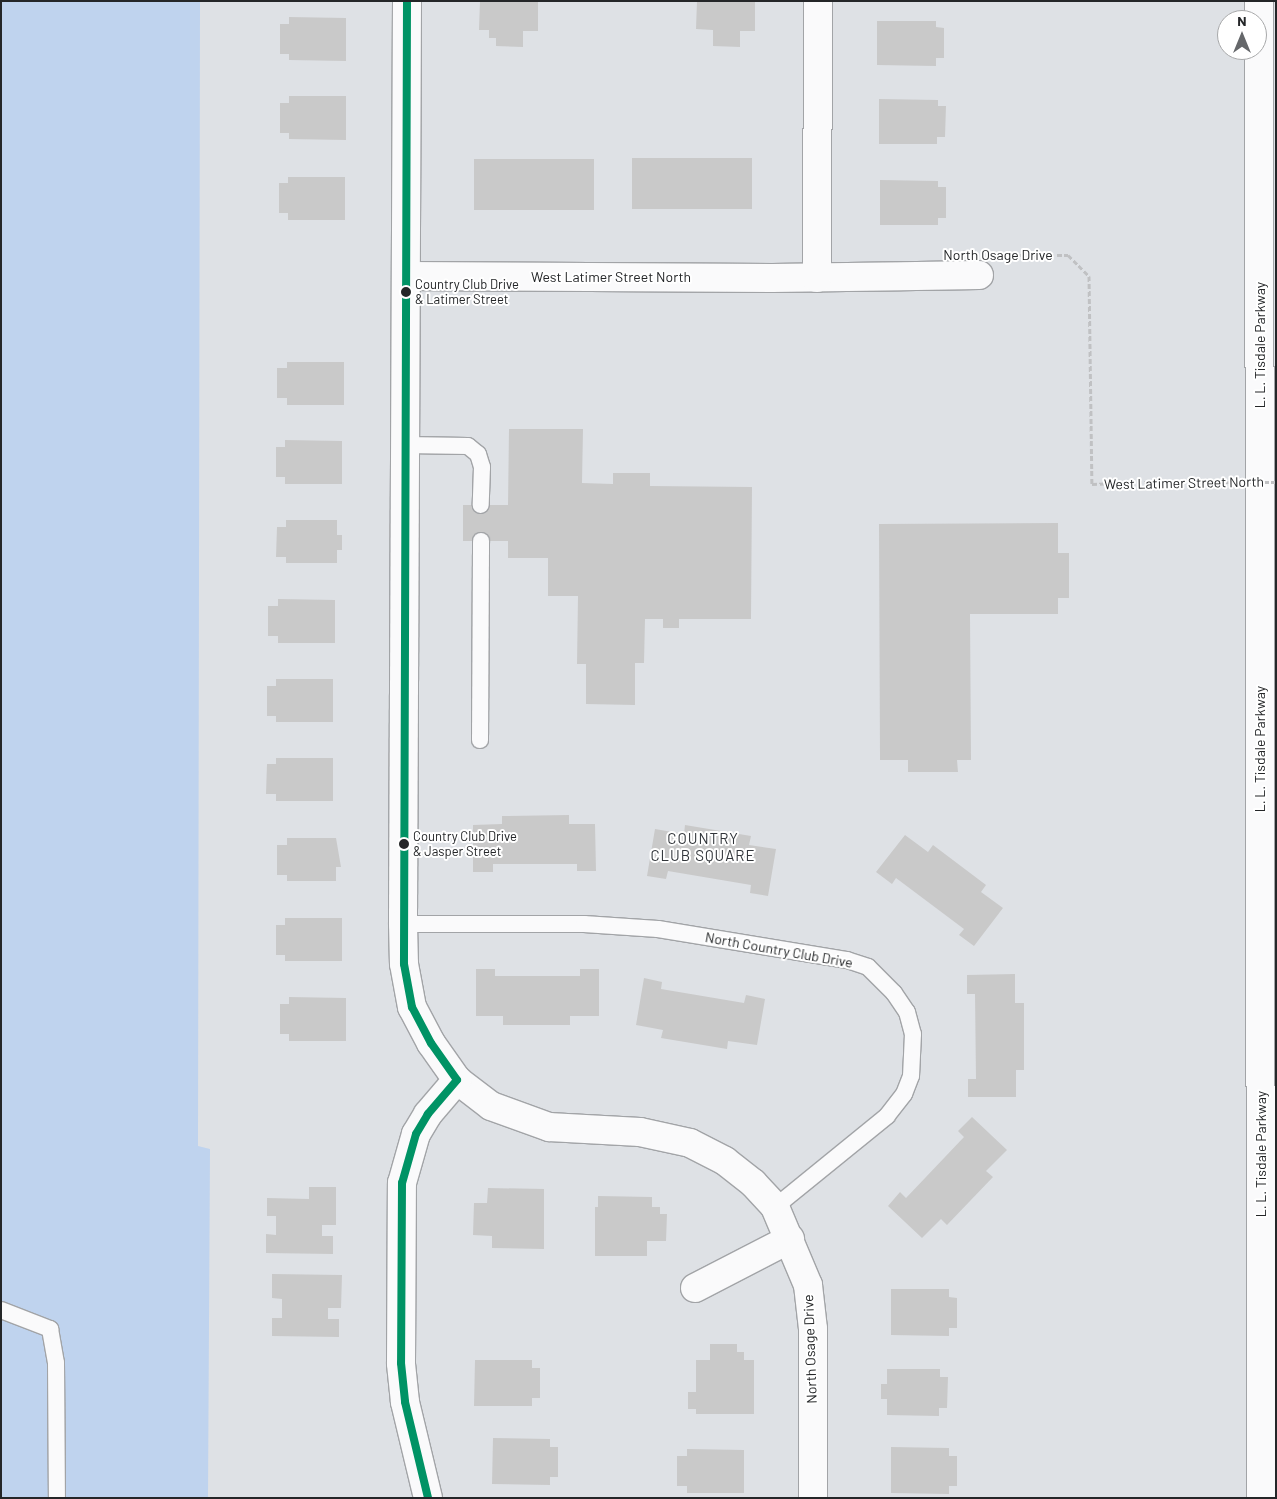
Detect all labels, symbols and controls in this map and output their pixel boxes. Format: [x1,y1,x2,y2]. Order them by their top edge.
north arrow [1217,10,1267,60]
text: N [1237,12,1247,29]
street label: North Osage Drive [943,247,1053,263]
street label: West Latimer Street North [531,269,691,285]
place label: Country Club Drive & Latimer Street [415,277,519,308]
street label: L. L. Tisdale Parkway [1252,282,1268,408]
marker: Country Club Drive & Latimer Street [401,287,411,297]
street label: West Latimer Street North [1104,473,1264,493]
street label: L. L. Tisdale Parkway [1252,686,1268,812]
place label: Country Club Drive & Jasper Street [413,829,517,860]
district label: COUNTRY CLUB SQUARE [649,829,757,864]
marker: Country Club Drive & Jasper Street [399,839,409,849]
street label: North Country Club Drive [704,929,854,971]
street label: L. L. Tisdale Parkway [1253,1091,1269,1217]
street label: North Osage Drive [800,1294,820,1404]

